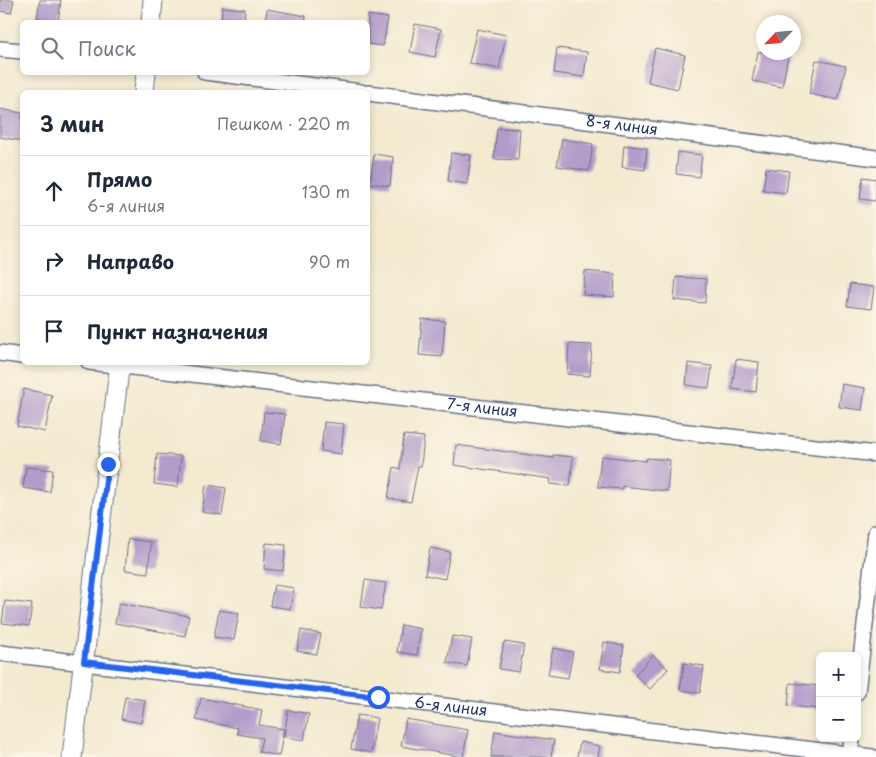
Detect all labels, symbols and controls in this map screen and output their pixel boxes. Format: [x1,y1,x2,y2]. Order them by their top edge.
north arrow [756,15,801,60]
search box [20,20,370,75]
icon: search [38,34,66,62]
text: Поиск [78,34,136,62]
text: 3 мин [40,107,104,139]
street label: 8-я линия [585,108,659,140]
text: Пешком · 220 m [217,111,350,135]
text: Прямо [87,165,152,193]
icon: ahead [40,177,68,205]
text: 130 m [302,179,350,203]
text: 6-я линия [87,193,165,217]
icon: right [40,247,68,275]
text: Направо [87,247,174,275]
text: 90 m [309,249,350,273]
icon: arrive [40,317,68,345]
text: Пункт назначения [87,317,268,345]
street label: 7-я линия [446,391,519,422]
route end [97,453,120,476]
map controls [816,652,861,742]
button: + [816,652,861,697]
route start [367,686,390,709]
street label: 6-я линия [413,690,489,721]
button: − [816,697,861,742]

